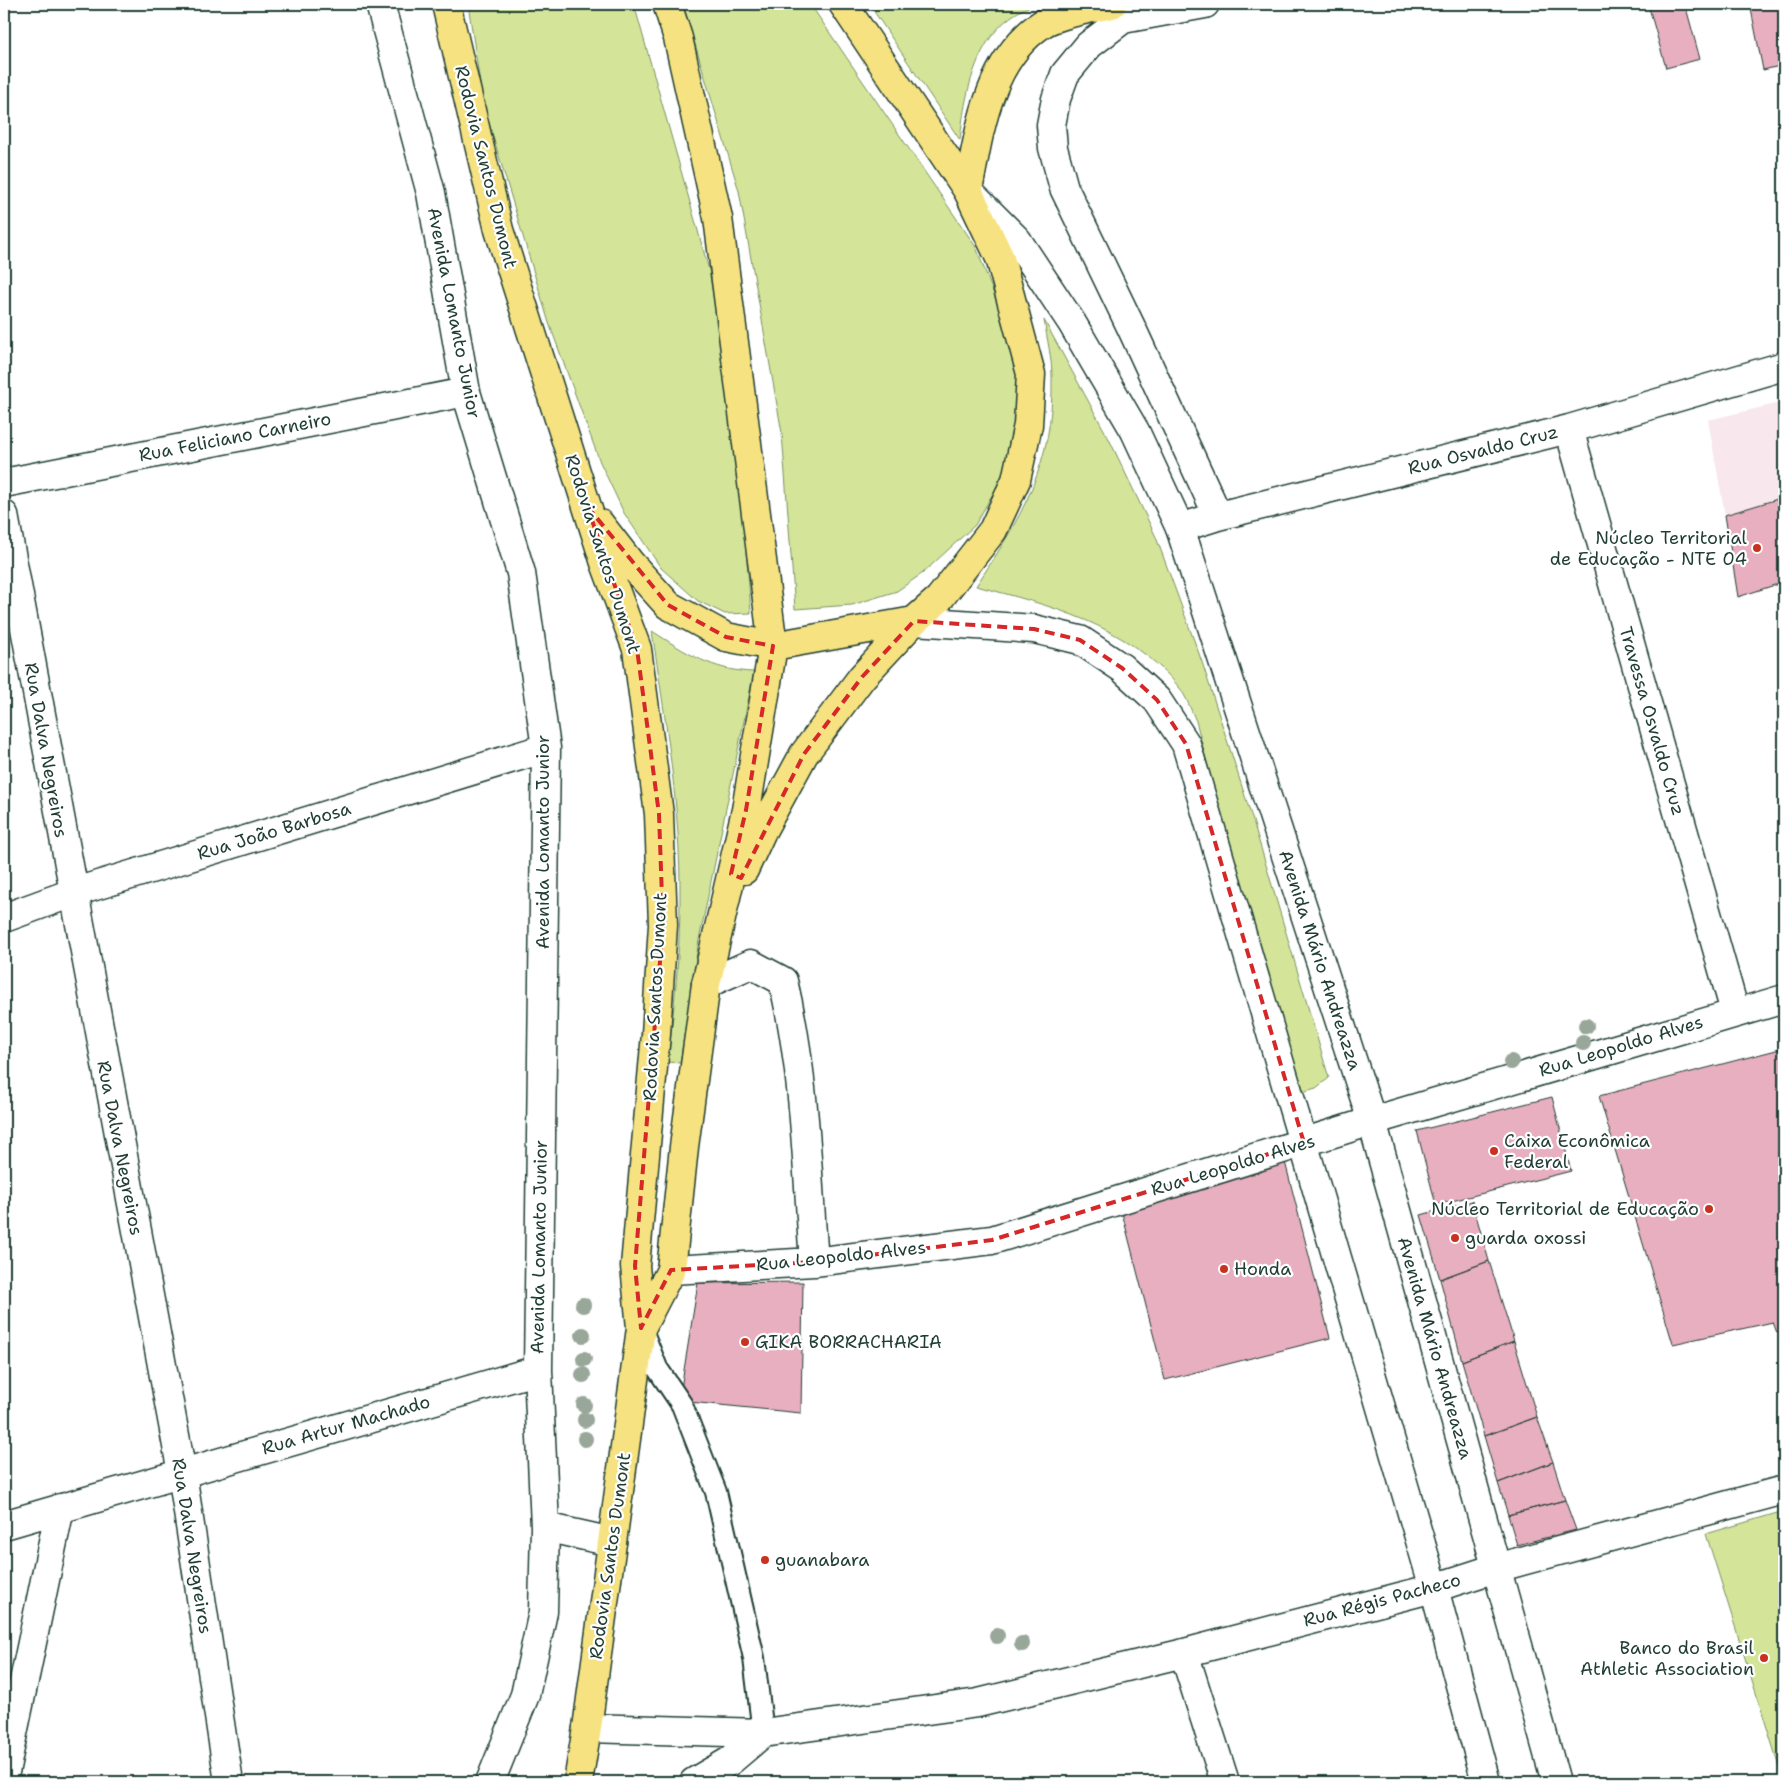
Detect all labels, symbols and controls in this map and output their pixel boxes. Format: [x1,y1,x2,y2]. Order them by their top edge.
street label: Rodovia Santos Dumont [449,63,523,271]
street label: Avenida Lomanto Junior [422,205,486,421]
street label: Rua Feliciano Carneiro [137,407,333,467]
street label: Rua Osvaldo Cruz [1405,420,1561,480]
street label: Rodovia Santos Dumont [559,451,647,657]
place label: Núcleo Territorial de Educação - NTE 04 [1550,526,1748,571]
marker: Núcleo Territorial de Educação - NTE 04 [1751,542,1763,554]
street label: Travessa Osvaldo Cruz [1614,624,1690,818]
street label: Rua Dalva Negreiros [19,661,73,839]
street label: Avenida Lomanto Junior [531,735,555,949]
street label: Rua João Barbosa [194,796,354,866]
street label: Avenida Mário Andreazza [1273,847,1367,1073]
street label: Rodovia Santos Dumont [638,892,672,1102]
street label: Rua Leopoldo Alves [1536,1010,1706,1082]
street label: Rua Dalva Negreiros [91,1059,149,1237]
street label: Rua Leopoldo Alves [1148,1129,1318,1201]
place label: Caixa Econômica Federal [1504,1129,1650,1174]
street label: Avenida Lomanto Junior [525,1140,553,1354]
marker: Caixa Econômica Federal [1488,1145,1500,1157]
place label: Núcleo Territorial de Educação [1431,1197,1699,1221]
marker: Núcleo Territorial de Educação [1703,1203,1715,1215]
place label: guarda oxossi [1465,1226,1586,1250]
marker: guarda oxossi [1449,1232,1461,1244]
street label: Avenida Mário Andreazza [1392,1234,1478,1462]
street label: Rua Leopoldo Alves [755,1235,927,1277]
place label: Honda [1234,1257,1291,1281]
marker: Honda [1218,1263,1230,1275]
place label: GIKA BORRACHARIA [755,1330,942,1354]
marker: GIKA BORRACHARIA [739,1336,751,1348]
street label: Rua Artur Machado [259,1389,433,1461]
street label: Rodovia Santos Dumont [584,1451,636,1661]
street label: Rua Dalva Negreiros [166,1456,218,1636]
place label: guanabara [775,1548,869,1572]
marker: guanabara [759,1554,771,1566]
street label: Rua Régis Pacheco [1301,1567,1463,1633]
place label: Banco do Brasil Athletic Association [1580,1636,1755,1681]
marker: Banco do Brasil Athletic Association [1758,1652,1770,1664]

